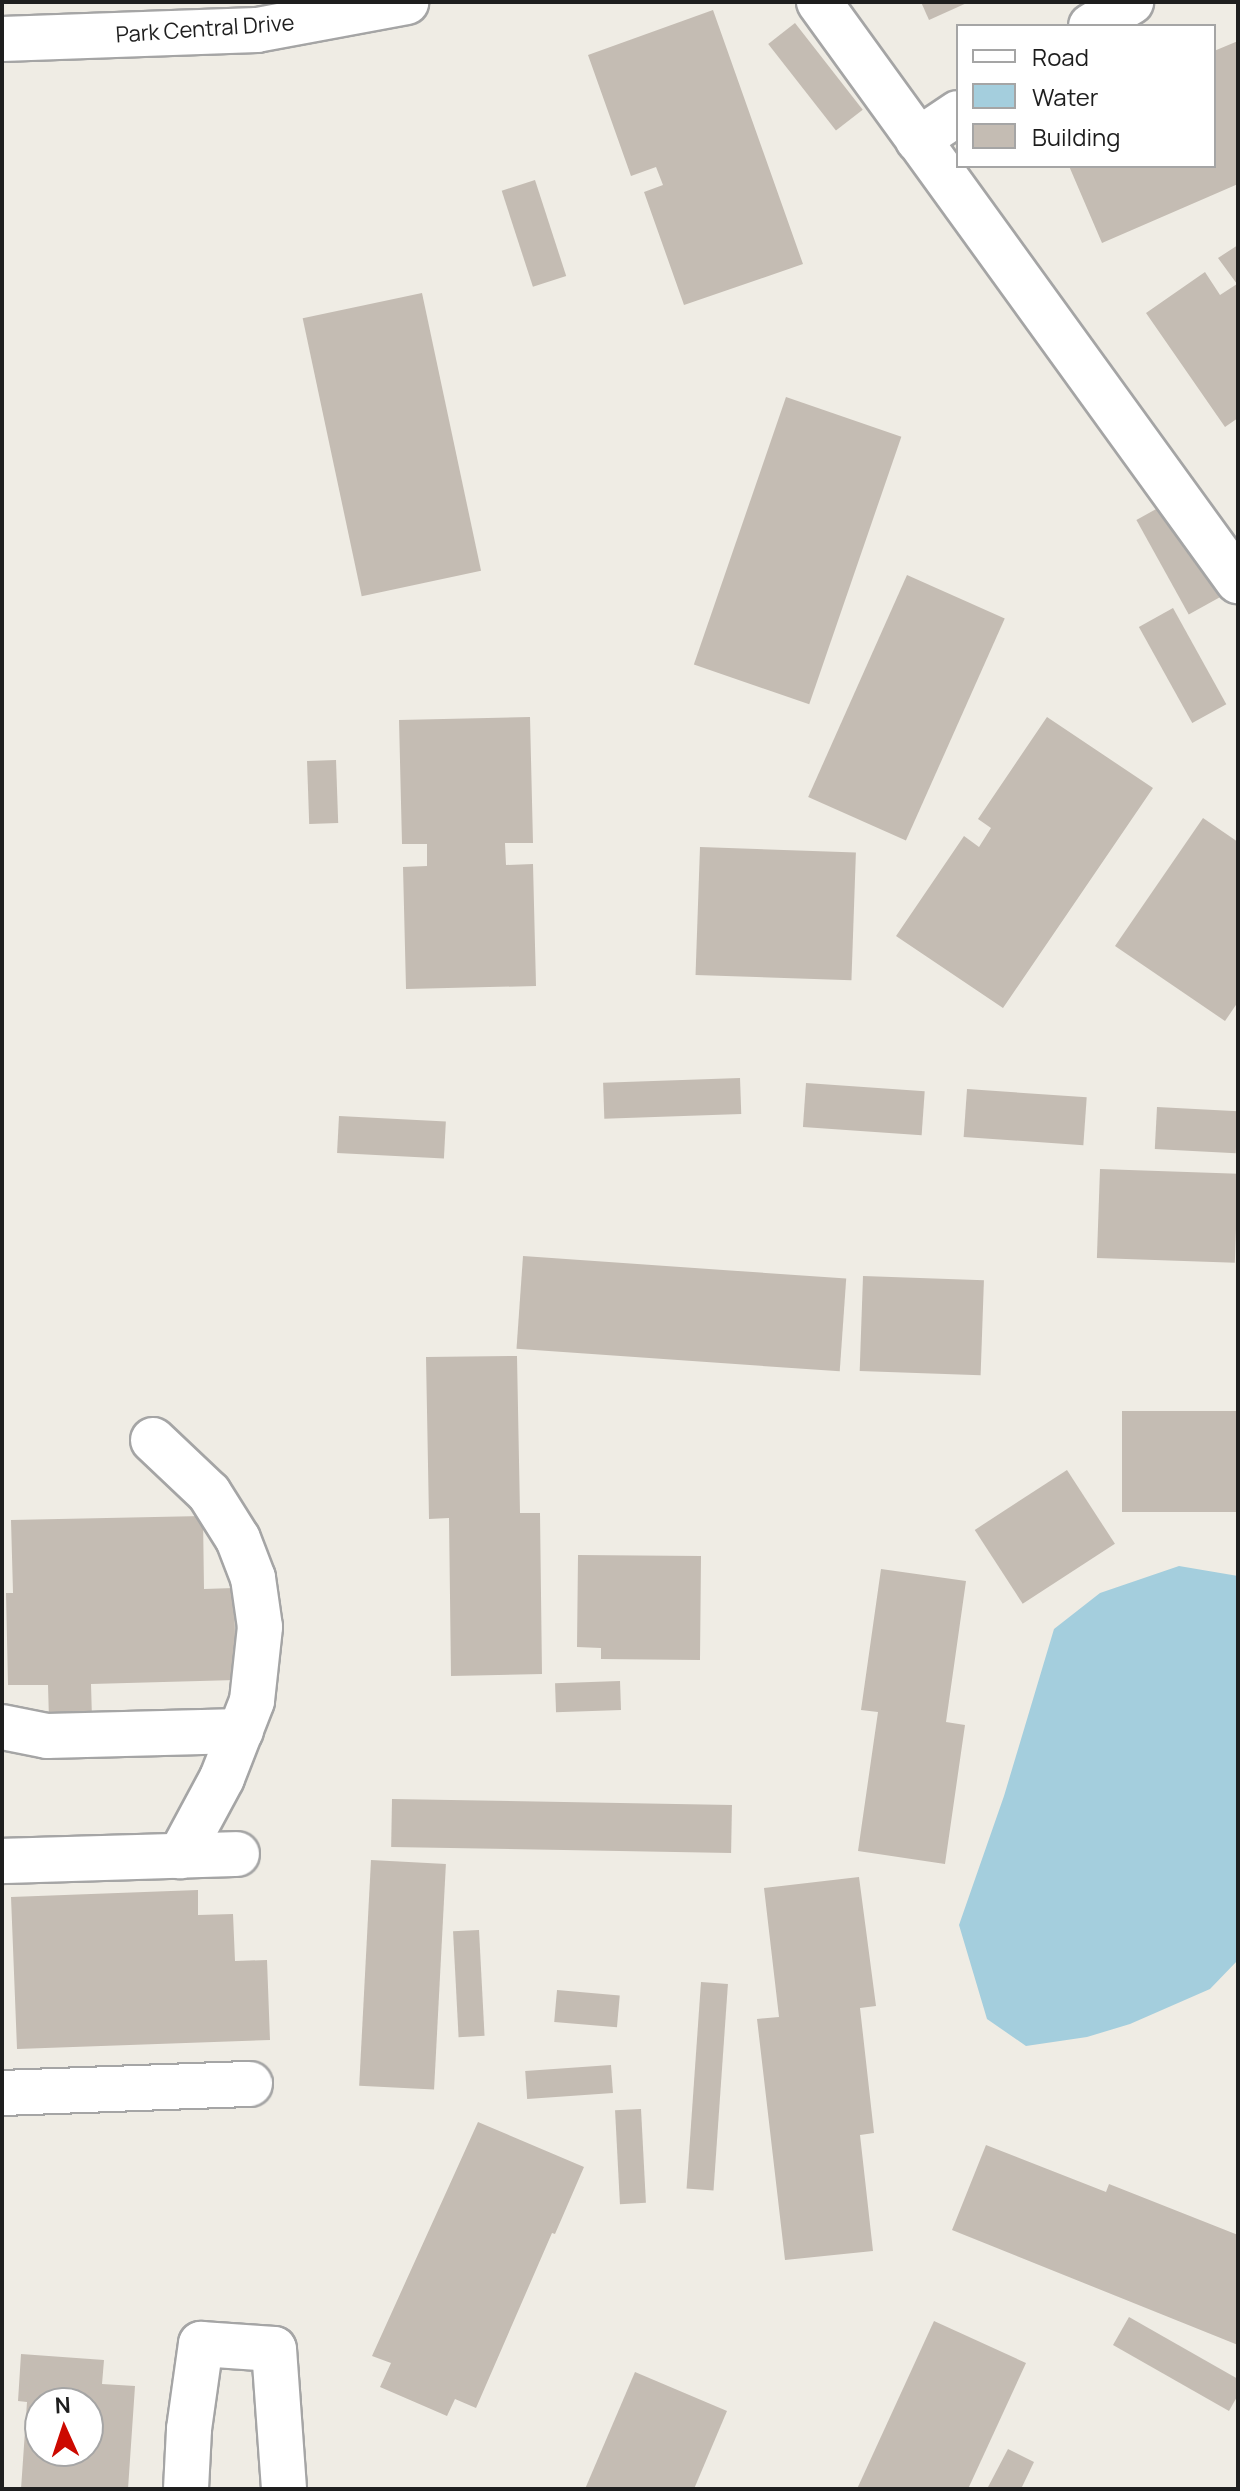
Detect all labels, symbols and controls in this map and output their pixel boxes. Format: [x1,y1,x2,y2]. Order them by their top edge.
street label: Park Central Drive [115,10,295,48]
legend [956,24,1216,168]
text: Road [1032,40,1089,73]
text: Water [1032,80,1099,113]
text: Building [1032,120,1120,153]
north arrow [24,2387,104,2467]
text: N [54,2390,72,2420]

